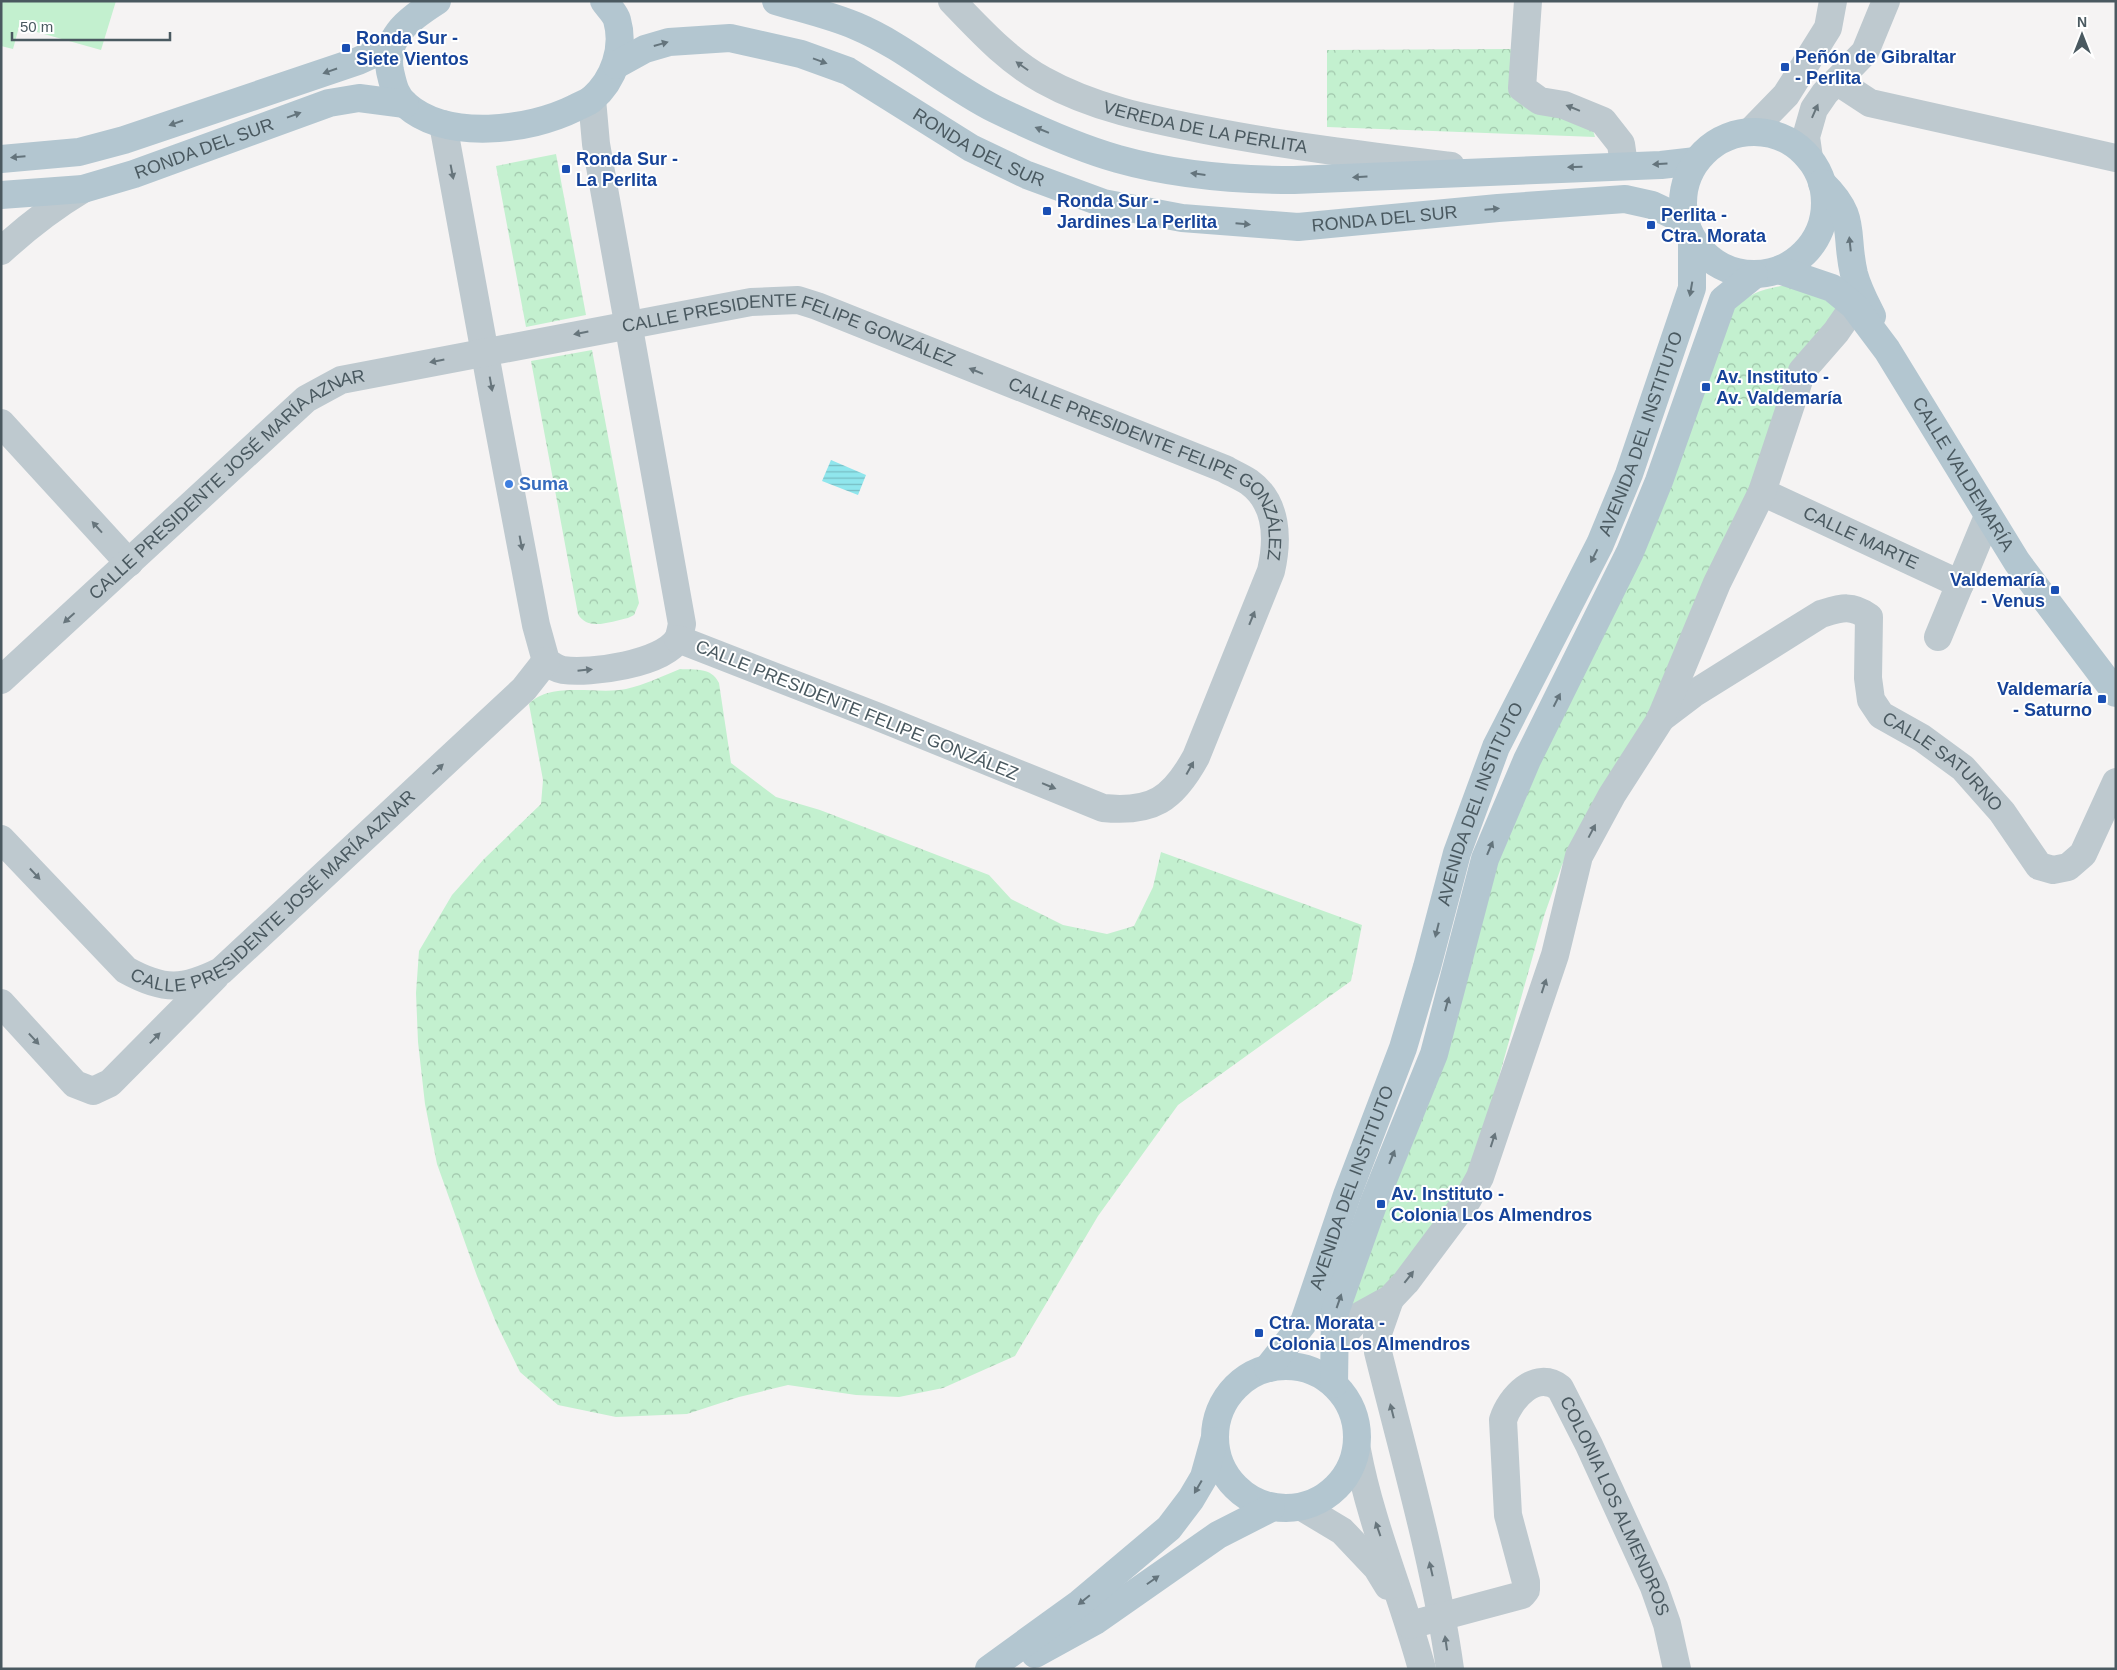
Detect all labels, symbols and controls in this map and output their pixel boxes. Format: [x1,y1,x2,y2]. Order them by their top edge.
scale bar [12,10,170,42]
north arrow [2057,10,2107,60]
text: N [2077,14,2087,30]
text: 50 m [20,18,53,35]
place label: Ronda Sur - Siete Vientos [356,28,469,69]
one-way arrow [653,40,668,48]
marker: Ronda Sur - Siete Vientos [340,42,352,54]
place label: Peñón de Gibraltar - Perlita [1795,47,1956,88]
one-way arrow [812,58,827,65]
one-way arrow [1015,61,1029,71]
marker: Peñón de Gibraltar - Perlita [1779,61,1791,73]
one-way arrow [322,67,337,75]
street label: VEREDA DE LA PERLITA [1101,96,1309,157]
street label: RONDA DEL SUR [909,104,1047,191]
one-way arrow [1565,104,1580,112]
one-way arrow [1811,104,1819,118]
one-way arrow [287,111,302,119]
street label: RONDA DEL SUR [132,114,276,183]
one-way arrow [168,119,183,127]
one-way arrow [1034,126,1049,134]
place label: Ronda Sur - La Perlita [576,149,678,190]
one-way arrow [10,153,26,161]
one-way arrow [1651,161,1667,169]
marker: Ronda Sur - La Perlita [560,163,572,175]
one-way arrow [449,164,457,180]
one-way arrow [1567,164,1583,172]
one-way arrow [1190,170,1206,178]
one-way arrow [1352,173,1368,181]
place label: Ronda Sur - Jardines La Perlita [1057,191,1218,232]
street label: RONDA DEL SUR [1311,202,1458,236]
marker: Ronda Sur - Jardines La Perlita [1041,205,1053,217]
one-way arrow [1484,205,1500,213]
place label: Perlita - Ctra. Morata [1661,205,1767,246]
marker: Perlita - Ctra. Morata [1645,219,1657,231]
one-way arrow [1235,221,1251,229]
one-way arrow [1846,236,1854,252]
one-way arrow [1686,281,1694,297]
street label: CALLE PRESIDENTE FELIPE GONZÁLEZ [620,290,958,370]
one-way arrow [573,329,588,337]
street label: AVENIDA DEL INSTITUTO [1595,329,1687,539]
one-way arrow [429,358,445,366]
street label: CALLE PRESIDENTE JOSÉ MARÍA AZNAR [85,366,367,604]
one-way arrow [968,367,983,375]
place label: Av. Instituto - Av. Valdemaría [1716,367,1843,408]
street label: CALLE PRESIDENTE FELIPE GONZÁLEZ [1005,373,1285,562]
one-way arrow [487,376,495,392]
marker: Av. Instituto - Av. Valdemaría [1700,381,1712,393]
street label: CALLE VALDEMARÍA [1908,394,2018,555]
place label: Suma [519,474,569,494]
marker: Suma [503,478,515,490]
street label: CALLE MARTE [1800,503,1922,573]
one-way arrow [91,520,102,533]
one-way arrow [517,536,525,551]
one-way arrow [1589,549,1597,563]
place label: Valdemaría - Venus [1950,570,2046,611]
marker: Valdemaría - Venus [2049,584,2061,596]
one-way arrow [1248,610,1256,625]
one-way arrow [63,612,76,623]
street label: CALLE PRESIDENTE FELIPE GONZÁLEZ [693,636,1021,784]
one-way arrow [577,666,593,674]
place label: Valdemaría - Saturno [1997,679,2093,720]
one-way arrow [1553,693,1561,707]
marker: Valdemaría - Saturno [2096,693,2108,705]
street label: AVENIDA DEL INSTITUTO [1434,699,1527,908]
street label: CALLE SATURNO [1879,708,2007,815]
one-way arrow [1186,761,1194,775]
one-way arrow [432,763,444,775]
one-way arrow [1041,783,1056,790]
street label: CALLE PRESIDENTE JOSÉ MARÍA AZNAR [127,786,419,996]
one-way arrow [1588,824,1597,838]
one-way arrow [1486,840,1494,855]
one-way arrow [29,868,41,880]
one-way arrow [1433,923,1441,938]
one-way arrow [1541,978,1549,993]
one-way arrow [1443,997,1451,1012]
one-way arrow [149,1032,161,1044]
one-way arrow [28,1033,40,1045]
street label: AVENIDA DEL INSTITUTO [1306,1083,1398,1292]
one-way arrow [1490,1132,1497,1147]
one-way arrow [1388,1149,1396,1164]
place label: Av. Instituto - Colonia Los Almendros [1391,1184,1592,1225]
marker: Av. Instituto - Colonia Los Almendros [1375,1198,1387,1210]
one-way arrow [1404,1271,1415,1284]
one-way arrow [1336,1293,1343,1308]
place label: Ctra. Morata - Colonia Los Almendros [1269,1313,1470,1354]
marker: Ctra. Morata - Colonia Los Almendros [1253,1327,1265,1339]
street label: COLONIA LOS ALMENDROS [1556,1393,1673,1619]
one-way arrow [1388,1404,1396,1419]
one-way arrow [1194,1480,1203,1493]
one-way arrow [1373,1522,1381,1537]
one-way arrow [1427,1561,1435,1576]
one-way arrow [1146,1575,1160,1585]
one-way arrow [1078,1594,1090,1606]
one-way arrow [1442,1634,1450,1650]

